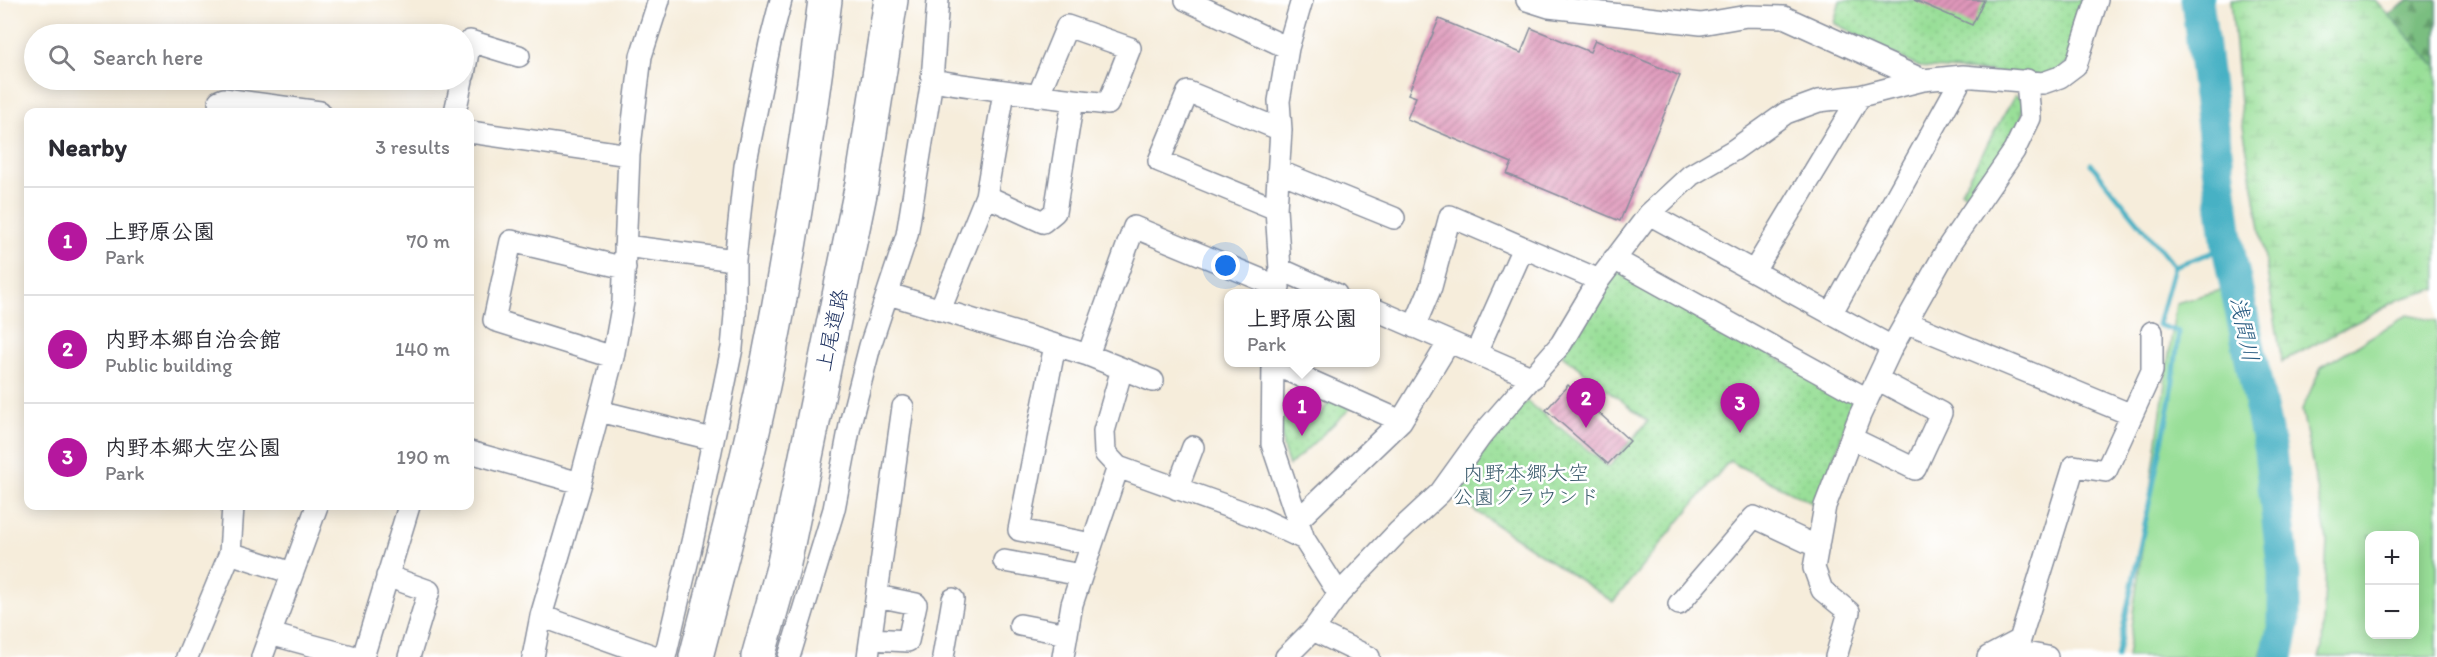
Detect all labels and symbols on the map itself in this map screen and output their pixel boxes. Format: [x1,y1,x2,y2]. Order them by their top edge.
your location [1211,251,1240,280]
street label: 上尾道路 [811,286,852,374]
water label: 浅間川 [2224,294,2265,364]
pin: 2 [1566,378,1606,428]
pin: 3 [1720,384,1760,433]
pin: 1 [1282,386,1322,436]
park label: 内野本郷大空 公園グラウンド [1453,460,1600,509]

